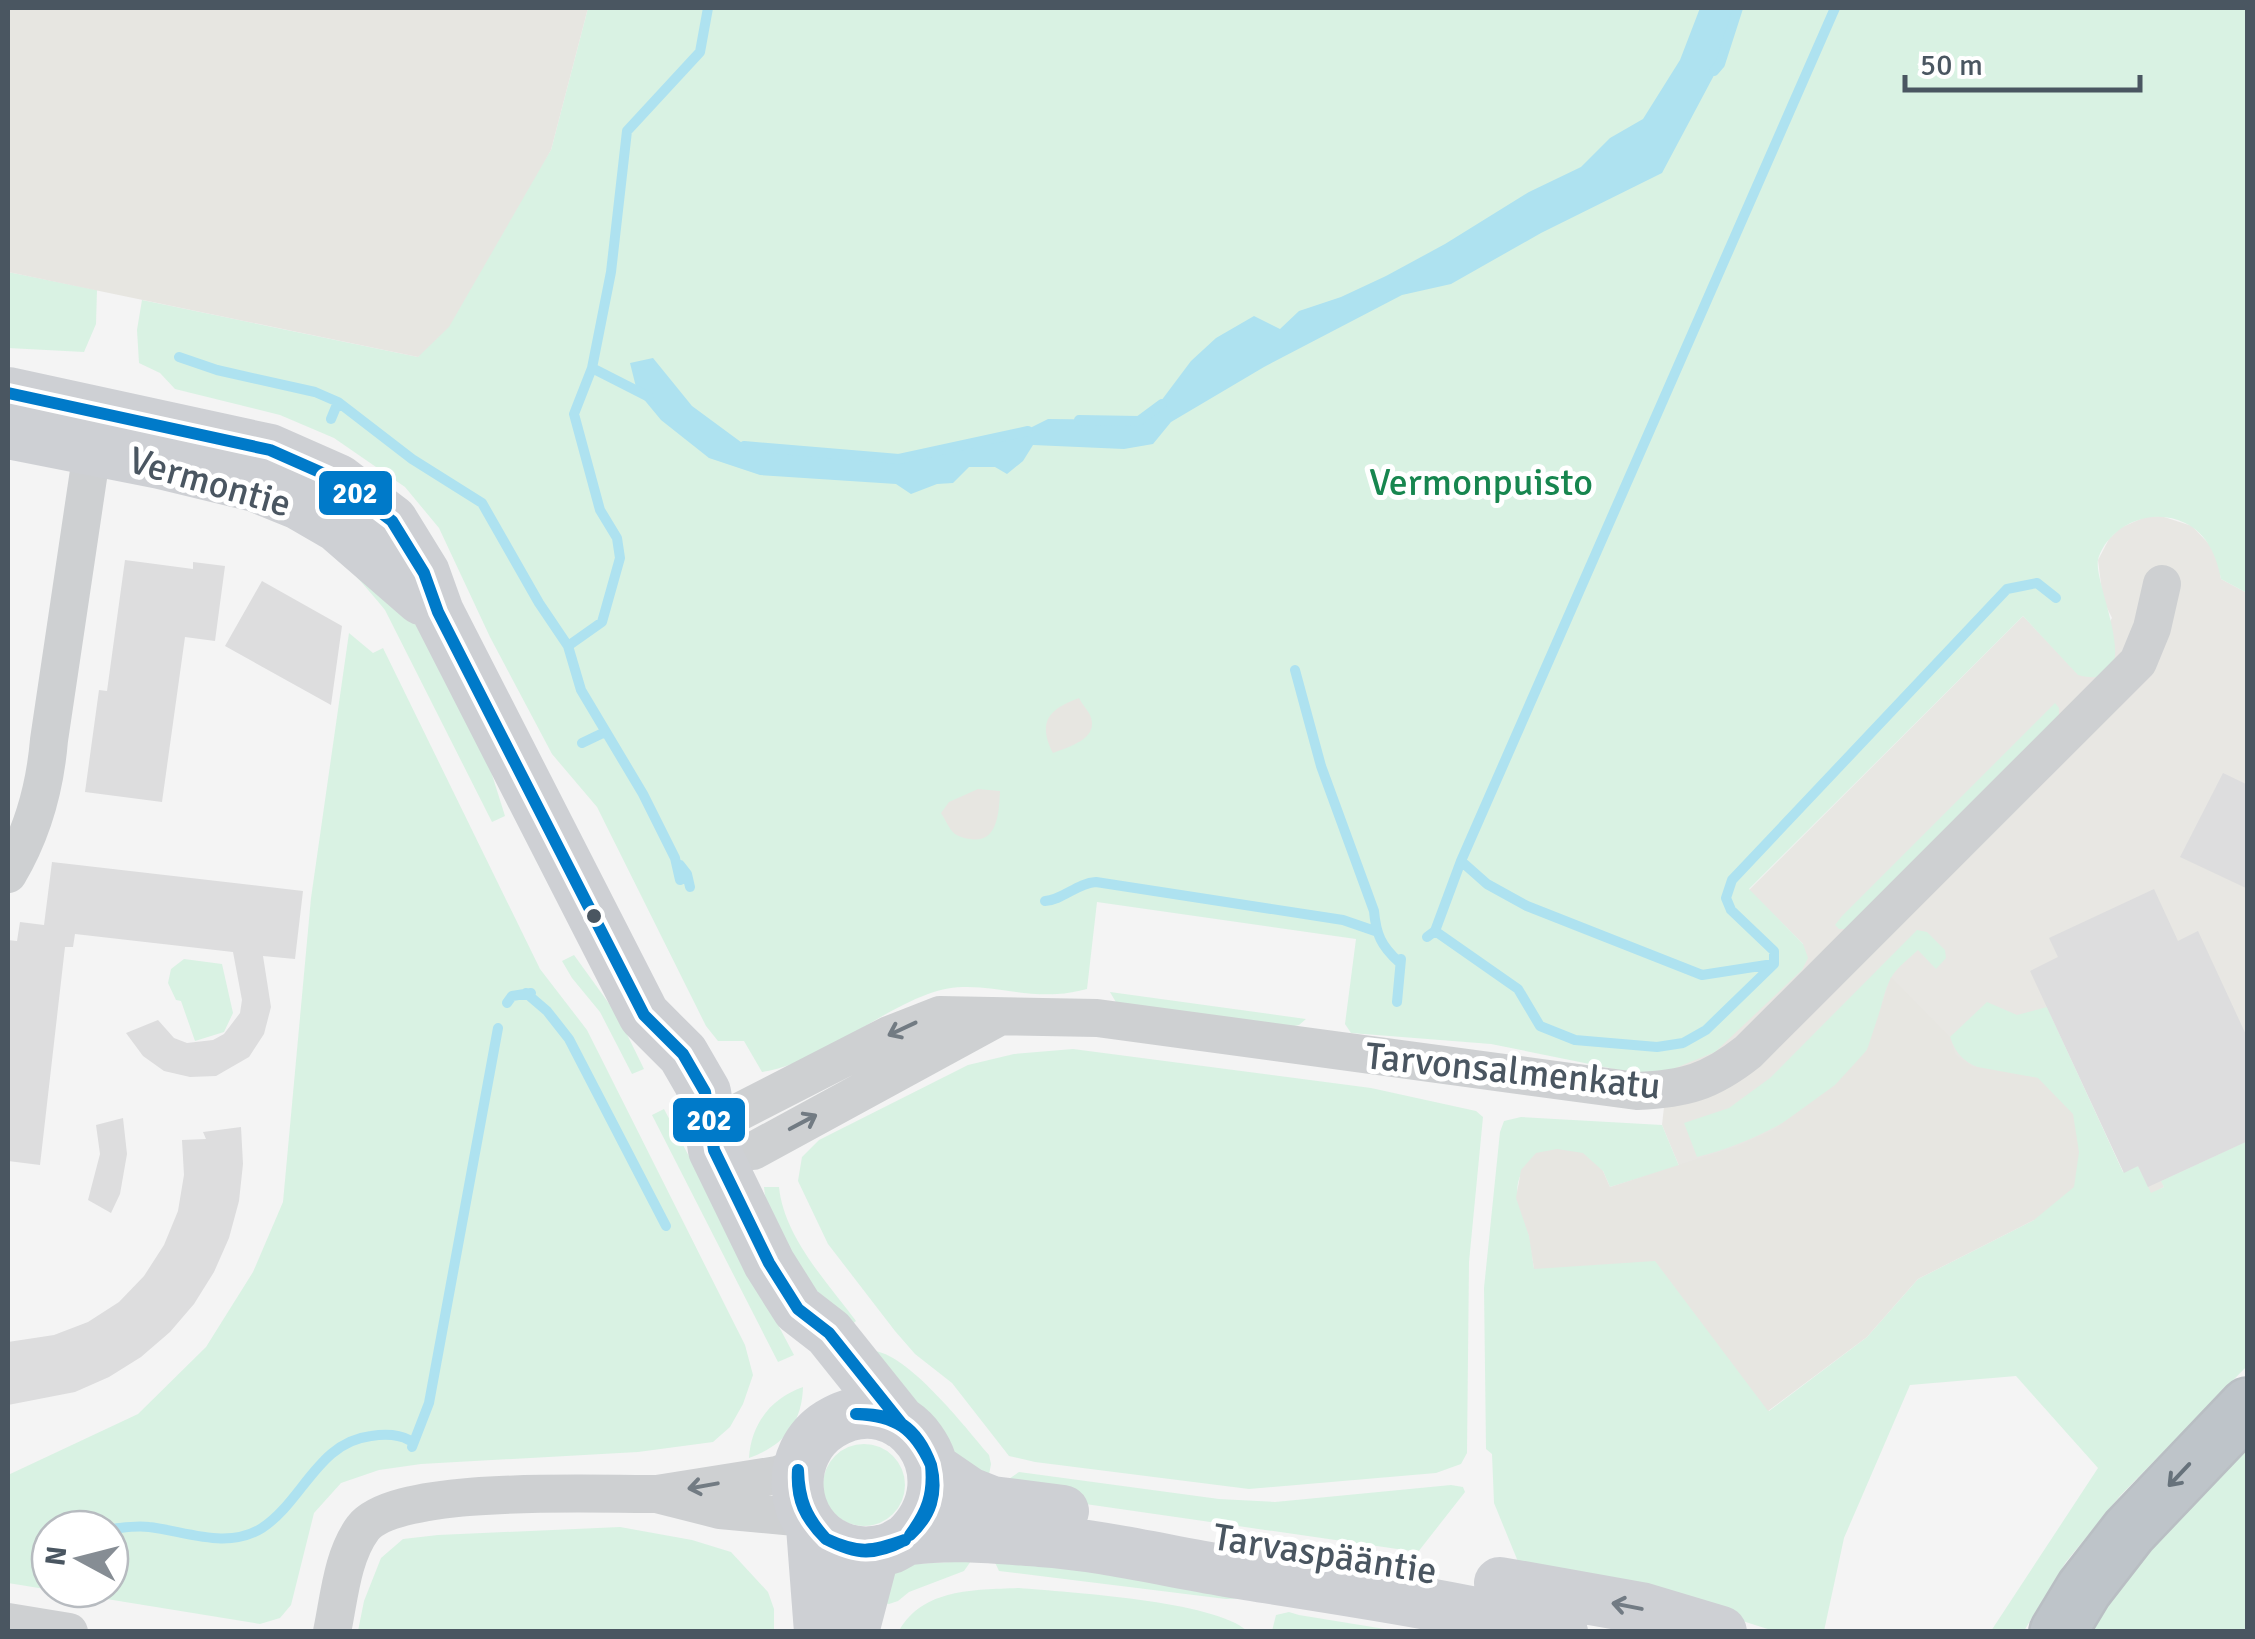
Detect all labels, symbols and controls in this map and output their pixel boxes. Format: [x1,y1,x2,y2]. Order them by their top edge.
scale bar [1905,30,2140,92]
text: 50 m [1920,47,1983,84]
street label: Vermontie [123,436,297,528]
park label: Vermonpuisto [1369,459,1593,506]
line badge: 202 [317,469,394,517]
text: 202 [332,477,378,511]
unlabelled marker [584,906,604,926]
one-way arrow [888,1020,918,1039]
street label: Tarvonsalmenkatu [1363,1032,1663,1110]
line badge: 202 [671,1096,747,1144]
text: 202 [686,1104,732,1138]
one-way arrow [788,1111,818,1131]
one-way arrow [2167,1463,2191,1487]
one-way arrow [687,1477,720,1496]
north arrow [30,1509,130,1609]
street label: Tarvaspääntie [1210,1513,1440,1595]
text: N [38,1544,74,1568]
one-way arrow [1611,1596,1644,1615]

